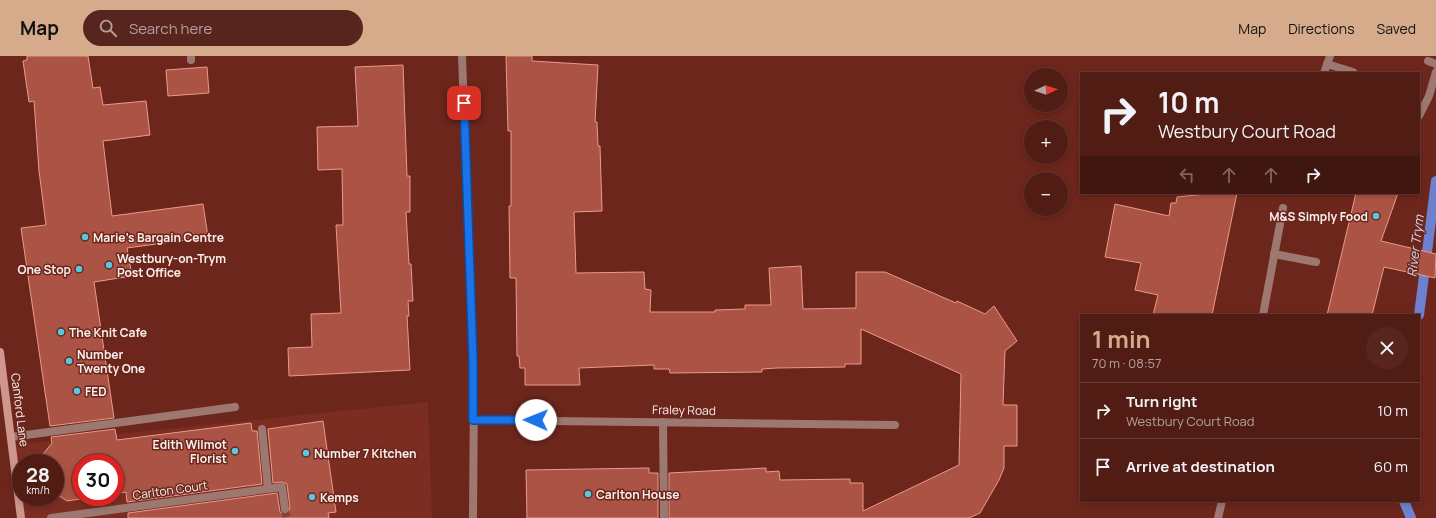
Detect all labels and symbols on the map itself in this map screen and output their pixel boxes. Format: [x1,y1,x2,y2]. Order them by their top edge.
north arrow [1024,68,1068,112]
pin [447,86,481,120]
place label: M&S Simply Food [1269,208,1368,225]
marker: M&S Simply Food [1371,211,1381,221]
water label: River Trym [1402,213,1428,278]
place label: Marie's Bargain Centre [93,229,224,246]
marker: Marie's Bargain Centre [80,232,90,242]
place label: Westbury-on-Trym Post Office [117,250,226,281]
marker: Westbury-on-Trym Post Office [104,260,114,270]
place label: One Stop [17,261,71,278]
marker: One Stop [74,264,84,274]
place label: The Knit Cafe [69,324,147,341]
marker: The Knit Cafe [56,327,66,337]
place label: Number Twenty One [77,346,145,377]
marker: Number Twenty One [64,356,74,366]
street label: Canford Lane [7,372,33,448]
place label: FED [85,383,107,400]
marker: FED [72,386,82,396]
position arrow [515,399,557,441]
street label: Fraley Road [652,401,716,419]
place label: Edith Wilmot Florist [153,436,227,467]
place label: Number 7 Kitchen [314,445,416,462]
marker: Edith Wilmot Florist [230,446,240,456]
marker: Number 7 Kitchen [301,448,311,458]
speed limit sign: 30 [72,454,124,506]
street label: Carlton Court [131,476,209,504]
place label: Carlton House [596,486,679,503]
place label: Kemps [320,489,359,506]
marker: Carlton House [583,489,593,499]
marker: Kemps [307,492,317,502]

